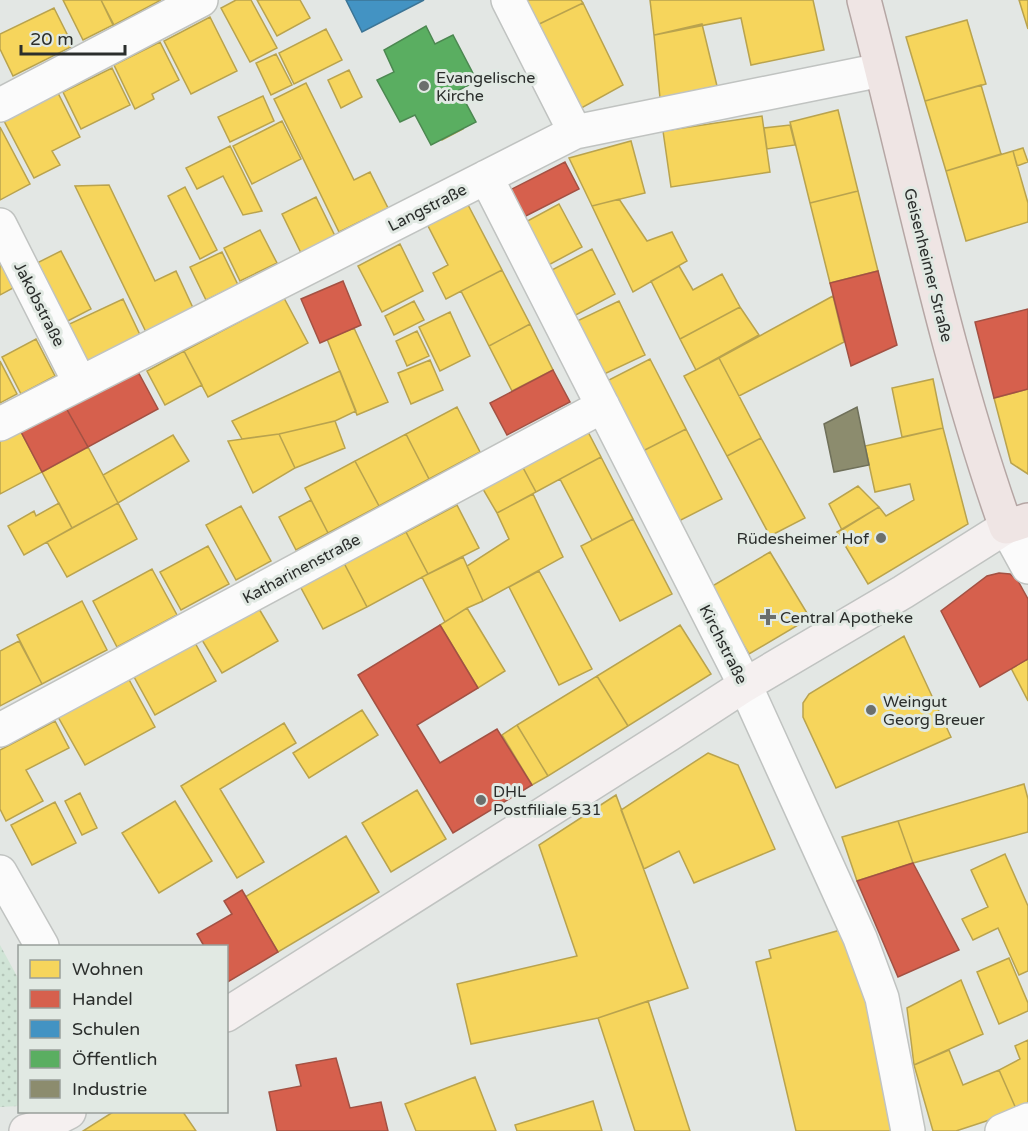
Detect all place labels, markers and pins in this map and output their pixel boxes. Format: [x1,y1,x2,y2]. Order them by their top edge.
place label: Evangelische Kirche [436,68,535,106]
marker: Evangelische Kirche [417,79,431,93]
place label: Rüdesheimer Hof [737,529,870,549]
marker: Rüdesheimer Hof [874,531,888,545]
place label: Central Apotheke [780,608,913,628]
marker: Central Apotheke [761,610,775,624]
place label: Weingut Georg Breuer [883,692,986,730]
marker: Weingut Georg Breuer [864,703,878,717]
place label: DHL Postfiliale 531 [493,782,601,820]
marker: DHL Postfiliale 531 [474,793,488,807]

